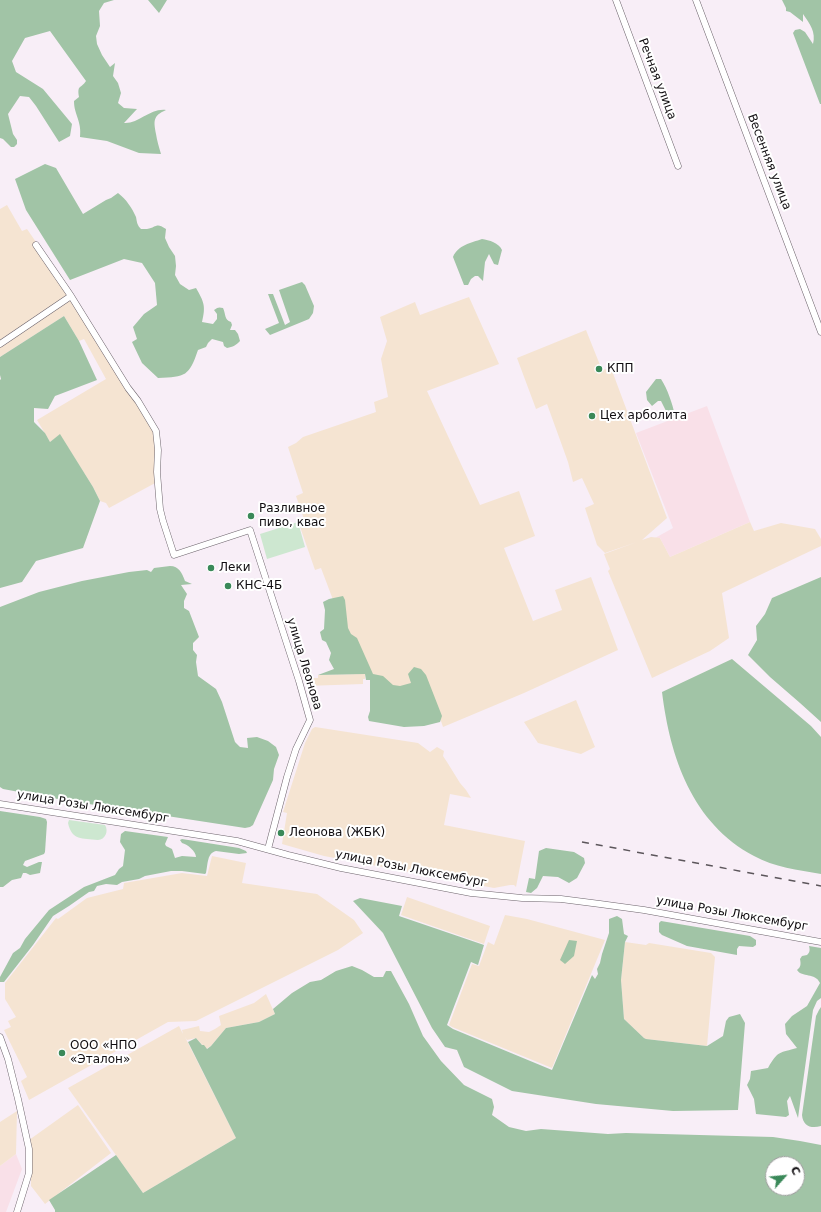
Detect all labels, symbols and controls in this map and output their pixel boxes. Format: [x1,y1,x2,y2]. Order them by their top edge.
street label: Речная улица [635,36,679,122]
street label: Весенняя улица [744,112,794,212]
place label: КПП [607,362,634,376]
marker: КПП [594,364,604,374]
place label: Цех арболита [600,409,687,423]
marker: Цех арболита [587,411,597,421]
place label: Разливное пиво, квас [259,502,325,530]
marker: Разливное пиво, квас [246,511,256,521]
place label: Леки [219,561,250,575]
marker: Леки [206,563,216,573]
place label: КНС-4Б [236,579,282,593]
marker: КНС-4Б [223,581,233,591]
street label: улица Леонова [283,616,325,712]
street label: улица Розы Люксембург [16,788,170,826]
place label: Леонова (ЖБК) [289,826,385,840]
marker: Леонова (ЖБК) [276,828,286,838]
street label: улица Розы Люксембург [334,847,488,891]
street label: улица Розы Люксембург [655,894,809,934]
place label: ООО «НПО «Эталон» [70,1039,137,1067]
marker: ООО «НПО «Эталон» [57,1048,67,1058]
north arrow [765,1156,805,1196]
text: С [788,1164,803,1177]

